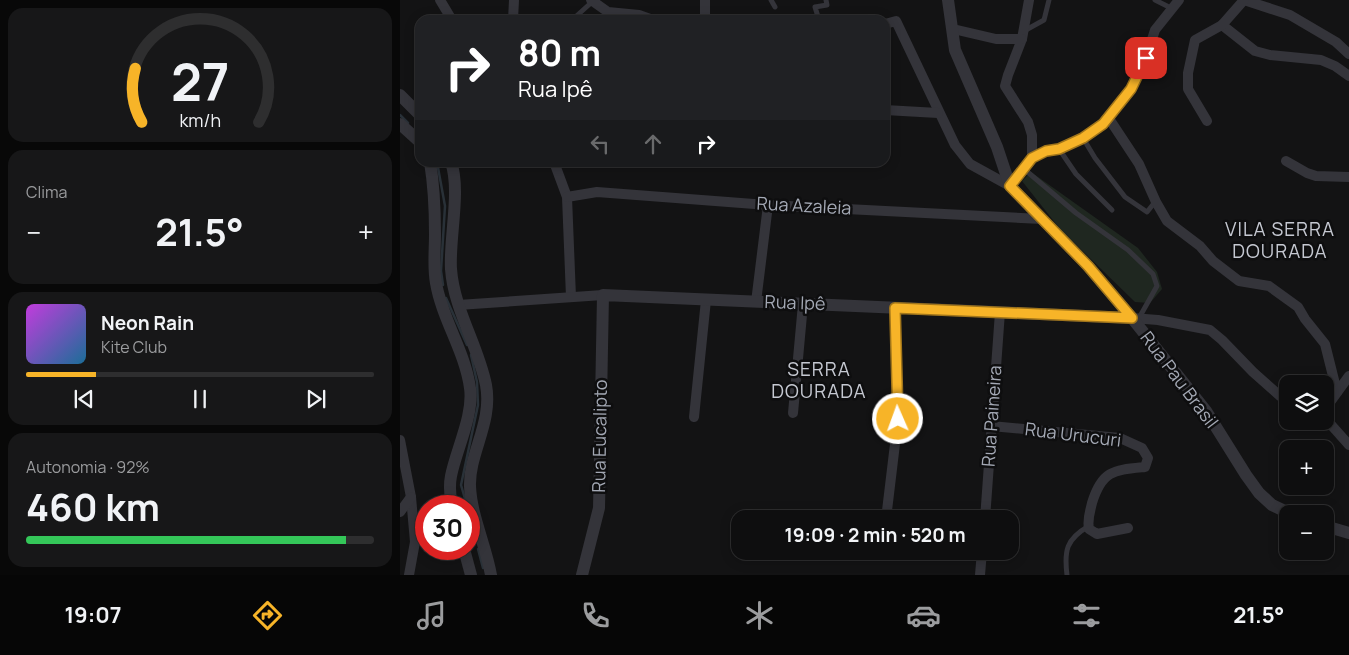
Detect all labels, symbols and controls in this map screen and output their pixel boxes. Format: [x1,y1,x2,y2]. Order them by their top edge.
text: 80 m [518,29,601,77]
icon: right [435,35,500,100]
pin [1125,37,1167,79]
icon: arrive [1132,44,1160,72]
text: 27 [171,46,229,117]
text: Rua Ipê [518,74,593,104]
text: km/h [179,108,221,132]
icon: left [586,130,614,158]
icon: ahead [639,130,667,158]
icon: right [692,130,720,158]
text: Clima [26,181,67,203]
street label: Rua Azaleia [756,191,852,219]
text: 21.5° [155,205,244,257]
text: − [26,213,41,251]
text: + [358,213,374,251]
district label: VILA SERRA DOURADA [1225,216,1335,264]
street label: Rua Ipê [764,289,826,315]
text: Neon Rain [101,310,194,336]
street label: Rua Pau Brasil [1135,326,1224,433]
text: Kite Club [101,336,167,358]
district label: SERRA DOURADA [771,356,867,404]
street label: Rua Paineira [975,364,1007,468]
map controls [1279,375,1334,560]
button: layers [1279,375,1334,430]
street label: Rua Eucalipto [586,379,612,493]
icon: previous [70,385,98,413]
icon: pause [186,385,214,413]
icon: next [302,385,330,413]
position arrow [871,392,923,444]
street label: Rua Urucuri [1024,416,1123,452]
button: + [1279,440,1334,495]
text: Autonomia · 92% [26,456,150,478]
text: 460 km [26,480,160,532]
speed limit sign: 30 [415,495,480,560]
button: − [1279,505,1334,560]
text: 19:09 · 2 min · 520 m [784,522,966,548]
icon: directions [250,598,285,633]
icon: music [414,598,449,633]
icon: phone [578,598,613,633]
icon: climate [742,598,777,633]
icon: car [906,598,941,633]
icon: filters [1069,598,1104,633]
text: 19:07 [64,600,121,630]
text: 21.5° [1233,600,1284,630]

